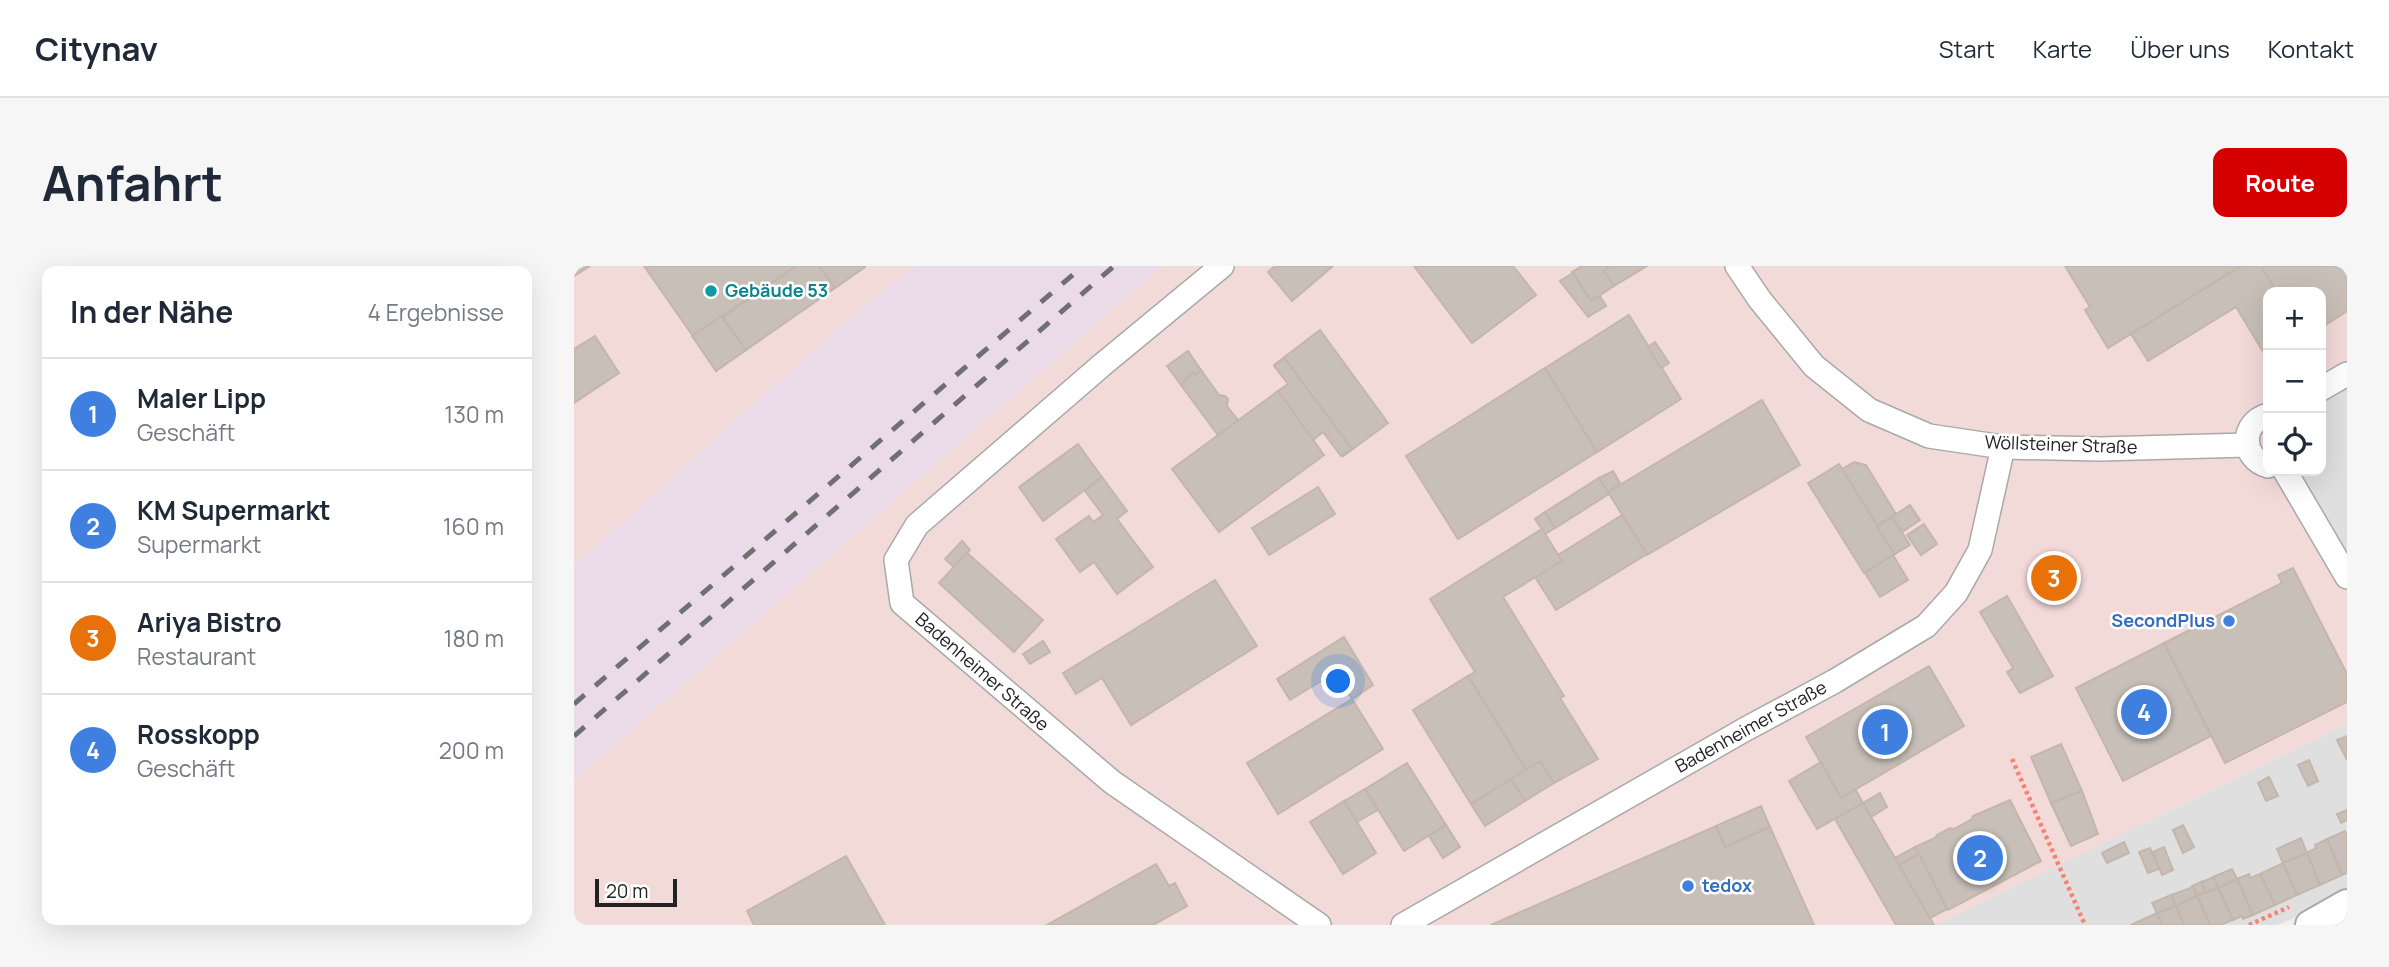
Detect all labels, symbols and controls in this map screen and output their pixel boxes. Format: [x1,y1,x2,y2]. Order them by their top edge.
text: Citynav [35,26,158,71]
text: Start [1939,32,1995,65]
text: Karte [2033,32,2092,65]
text: Über uns [2130,32,2230,65]
text: Kontakt [2268,32,2354,65]
button: Route [2213,148,2347,217]
text: Anfahrt [42,149,223,216]
place label: Gebäude 53 [725,278,828,302]
marker: Gebäude 53 [703,283,719,299]
map controls [2263,287,2326,476]
button: + [2263,287,2326,350]
text: In der Nähe [70,291,233,332]
text: 4 Ergebnisse [368,296,504,328]
button: − [2263,350,2326,413]
text: Maler Lipp [137,380,266,416]
text: 1 [88,398,98,430]
text: 130 m [444,398,504,430]
button: locate [2263,413,2326,476]
text: Geschäft [137,416,235,448]
street label: Wöllsteiner Straße [1984,429,2138,459]
text: KM Supermarkt [137,492,331,528]
text: 2 [86,510,100,542]
text: 160 m [443,510,504,542]
text: Supermarkt [137,528,261,560]
pin: 3 [2031,552,2077,604]
text: Ariya Bistro [137,604,282,640]
street label: Badenheimer Straße [911,607,1055,736]
place label: SecondPlus [2111,608,2215,632]
marker: SecondPlus [2221,613,2237,629]
text: 3 [86,622,100,654]
text: 180 m [444,622,504,654]
text: Restaurant [137,640,256,672]
your location [1321,664,1355,698]
street label: Badenheimer Straße [1671,675,1831,778]
pin: 4 [2121,686,2167,738]
pin: 1 [1862,706,1908,758]
text: Rosskopp [137,716,260,752]
text: 4 [86,734,100,766]
text: 200 m [439,734,504,766]
text: Geschäft [137,752,235,784]
pin: 2 [1957,832,2003,884]
place label: tedox [1702,873,1752,897]
scale bar [595,876,677,908]
text: 20 m [606,878,648,904]
marker: tedox [1680,878,1696,894]

